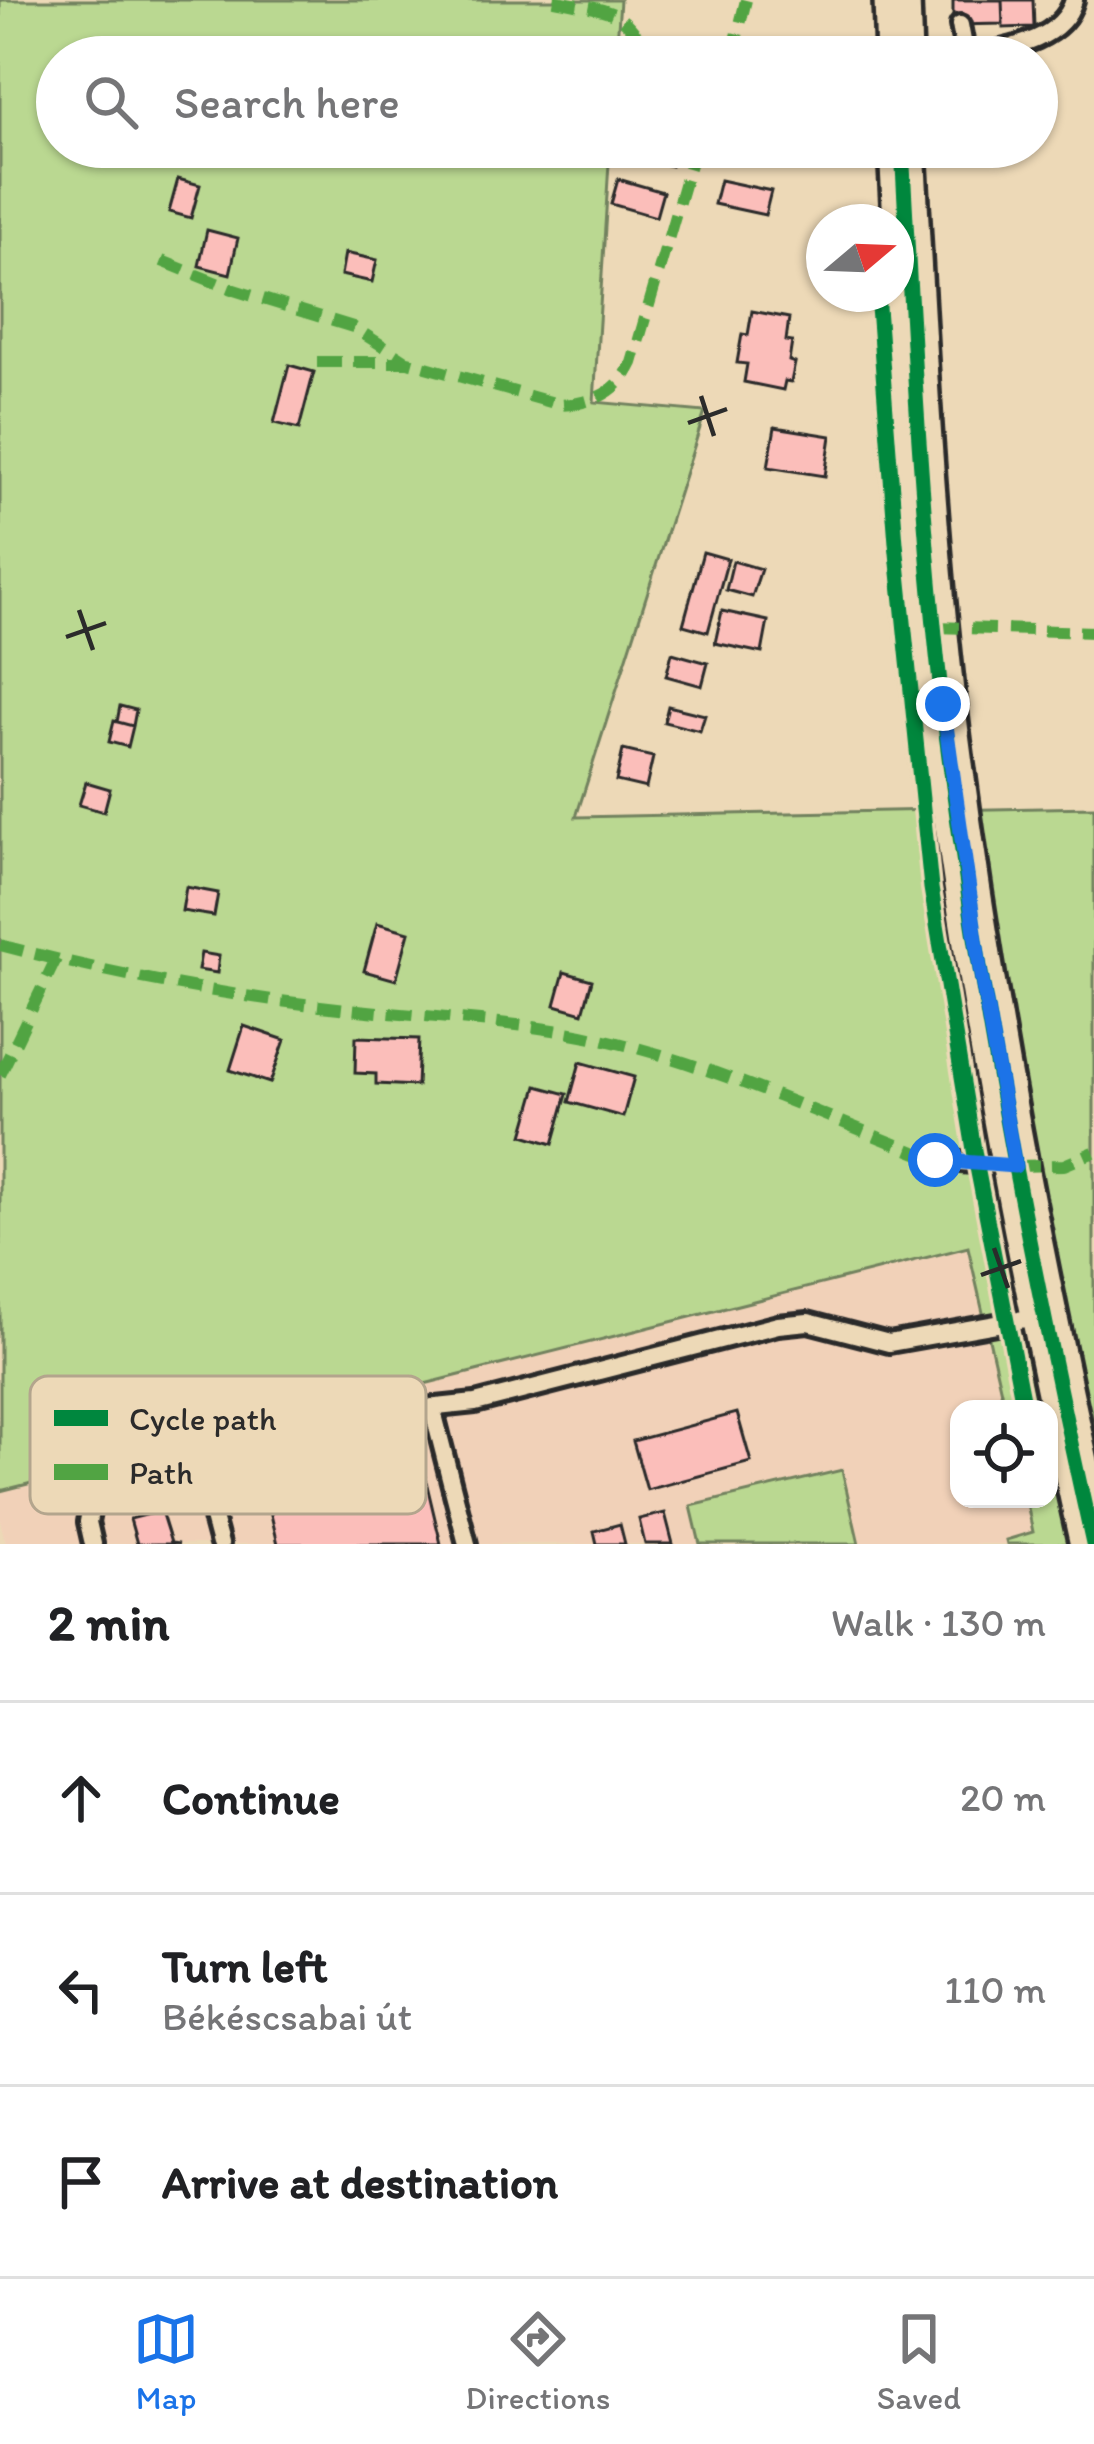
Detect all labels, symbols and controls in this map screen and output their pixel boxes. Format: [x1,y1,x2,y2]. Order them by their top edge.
search box [36,36,1058,168]
icon: search [78,69,144,135]
text: Search here [174,75,400,129]
north arrow [806,204,914,312]
route end [916,677,970,731]
route start [908,1133,962,1187]
legend [30,1376,426,1514]
text: Cycle path [129,1399,277,1438]
map controls [950,1400,1058,1508]
button: locate [950,1400,1058,1508]
text: Path [129,1453,193,1492]
text: 2 min [48,1592,169,1653]
text: Walk · 130 m [831,1599,1046,1646]
icon: ahead [48,1765,114,1831]
text: Continue [162,1771,340,1825]
text: 20 m [960,1774,1046,1821]
text: Turn left [162,1939,328,1993]
icon: left [48,1957,114,2023]
text: 110 m [944,1966,1046,2013]
text: Békéscsabai út [162,1993,412,2040]
icon: arrive [48,2149,114,2215]
text: Arrive at destination [162,2155,558,2209]
tab: Map [133,2306,199,2417]
tab: Directions [465,2306,610,2417]
tab: Saved [877,2306,961,2417]

